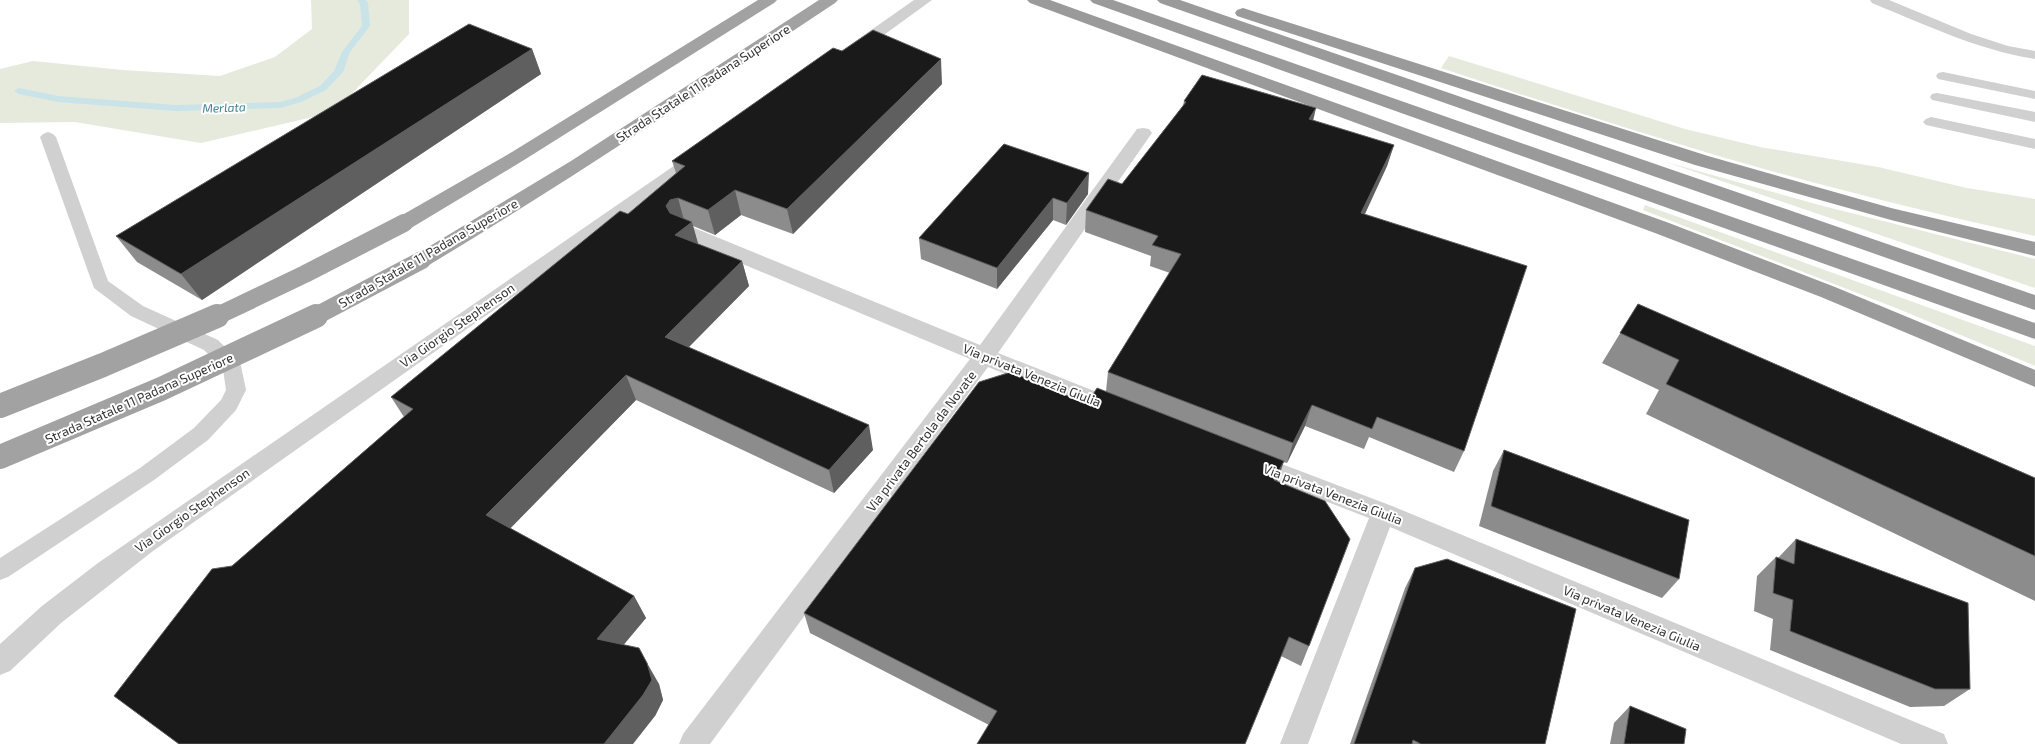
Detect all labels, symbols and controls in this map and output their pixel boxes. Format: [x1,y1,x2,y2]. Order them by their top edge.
street label: Strada Statale 11 Padana Superiore [613,21,793,145]
water label: Merlata [202,99,246,115]
street label: Strada Statale 11 Padana Superiore [335,195,521,311]
street label: Via Giorgio Stephenson [397,279,517,371]
street label: Via privata Venezia Giulia [961,340,1103,410]
street label: Strada Statale 11 Padana Superiore [42,349,236,447]
street label: Via privata Bertola da Novate [863,367,979,515]
street label: Via privata Venezia Giulia [1261,460,1405,528]
street label: Via Giorgio Stephenson [132,464,252,556]
street label: Via privata Venezia Giulia [1561,582,1703,654]

